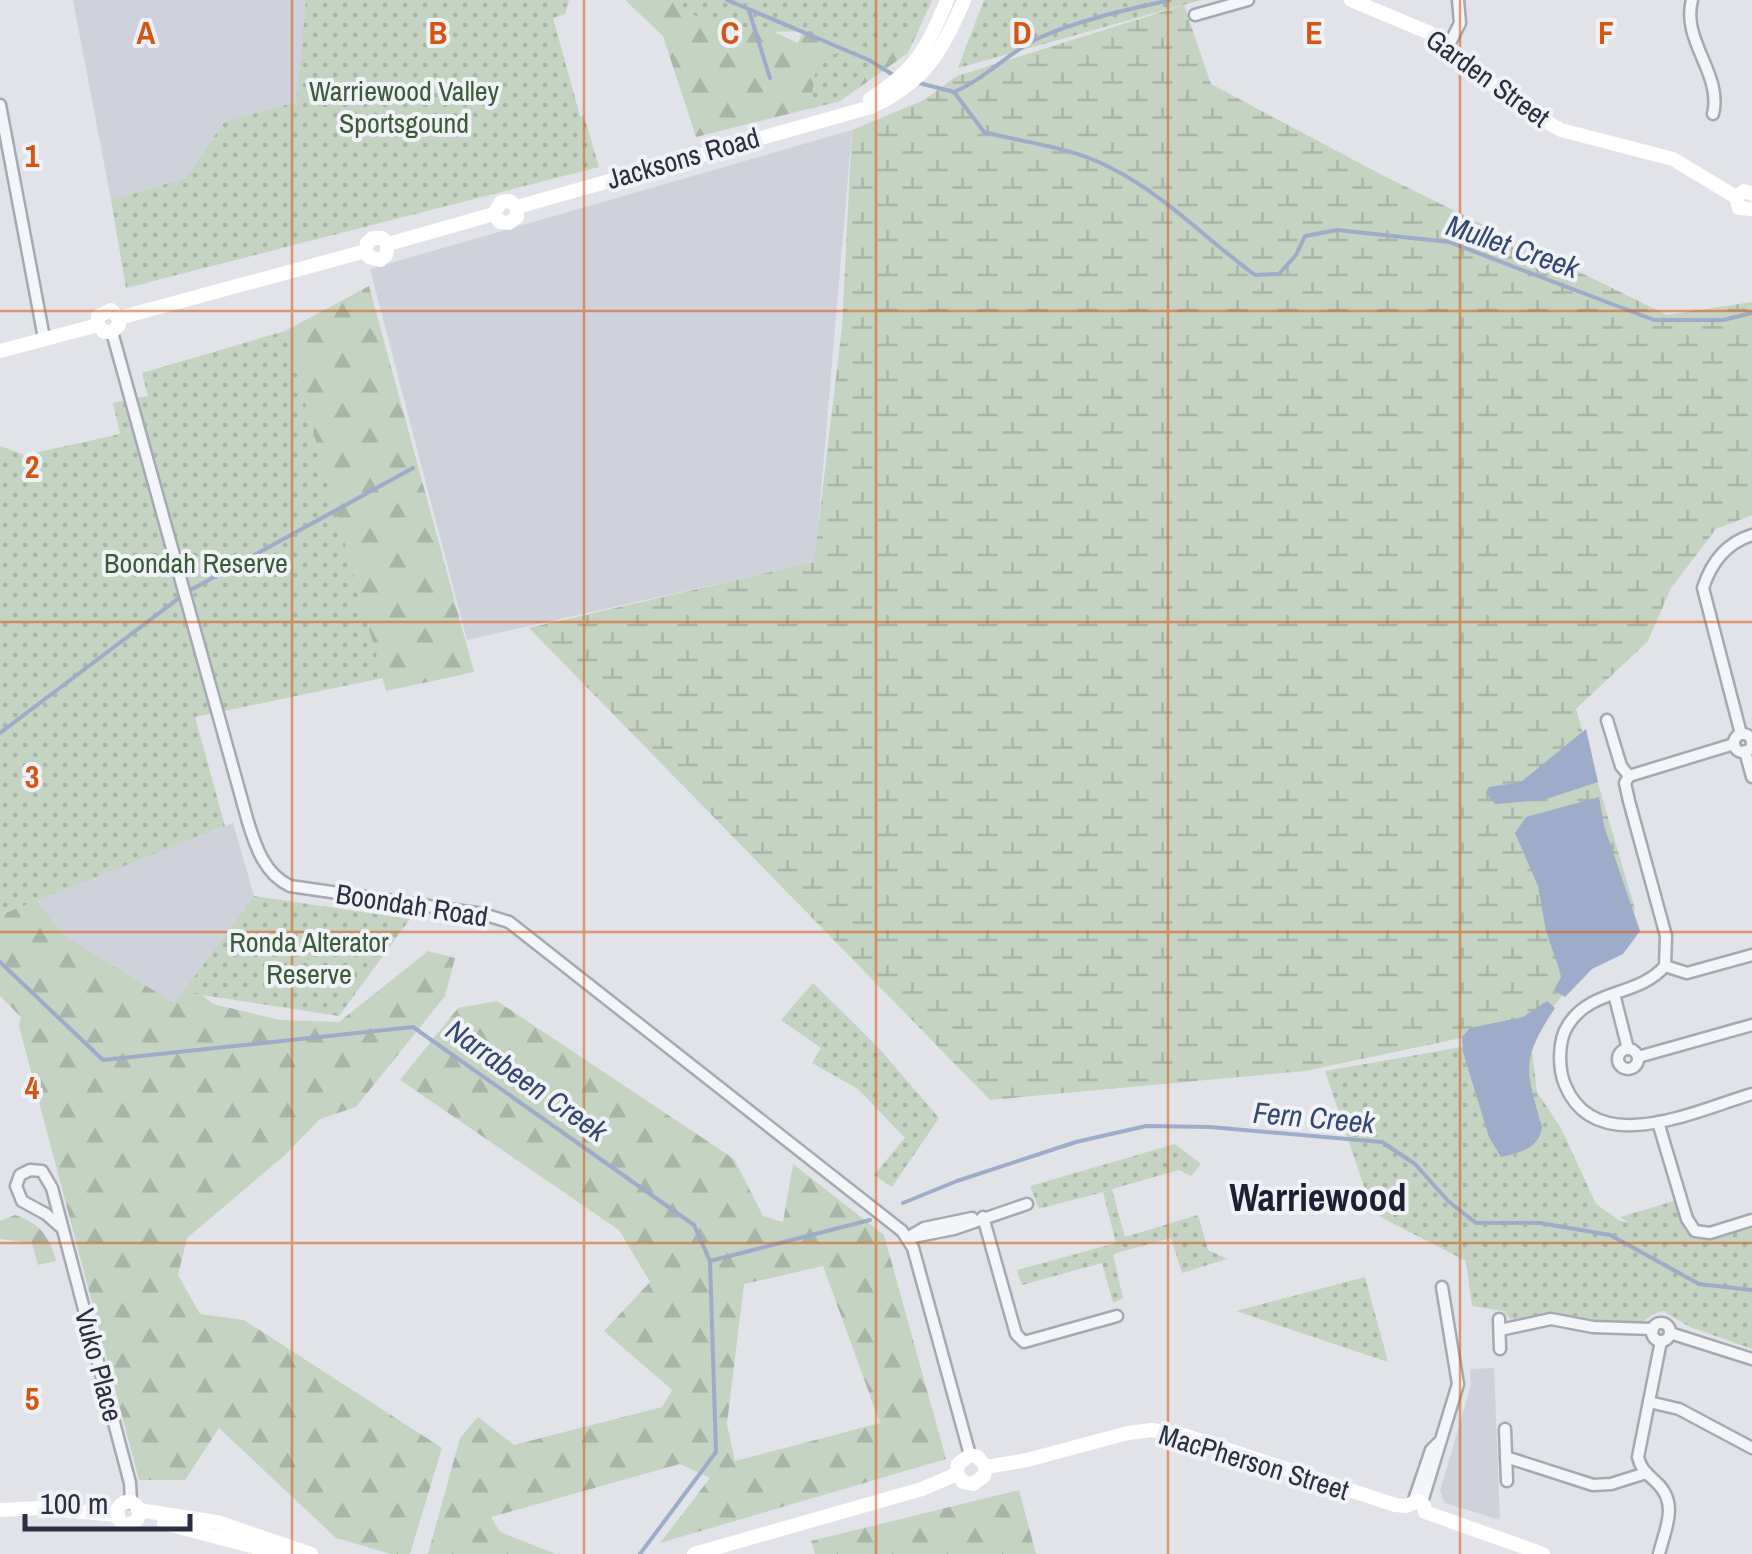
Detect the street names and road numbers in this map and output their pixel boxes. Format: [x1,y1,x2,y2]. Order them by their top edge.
street label: Garden Street [1418,20,1558,136]
street label: Jacksons Road [602,118,764,198]
street label: Boondah Road [333,874,491,936]
street label: Vuko Place [66,1304,132,1426]
street label: MacPherson Street [1154,1415,1354,1509]

